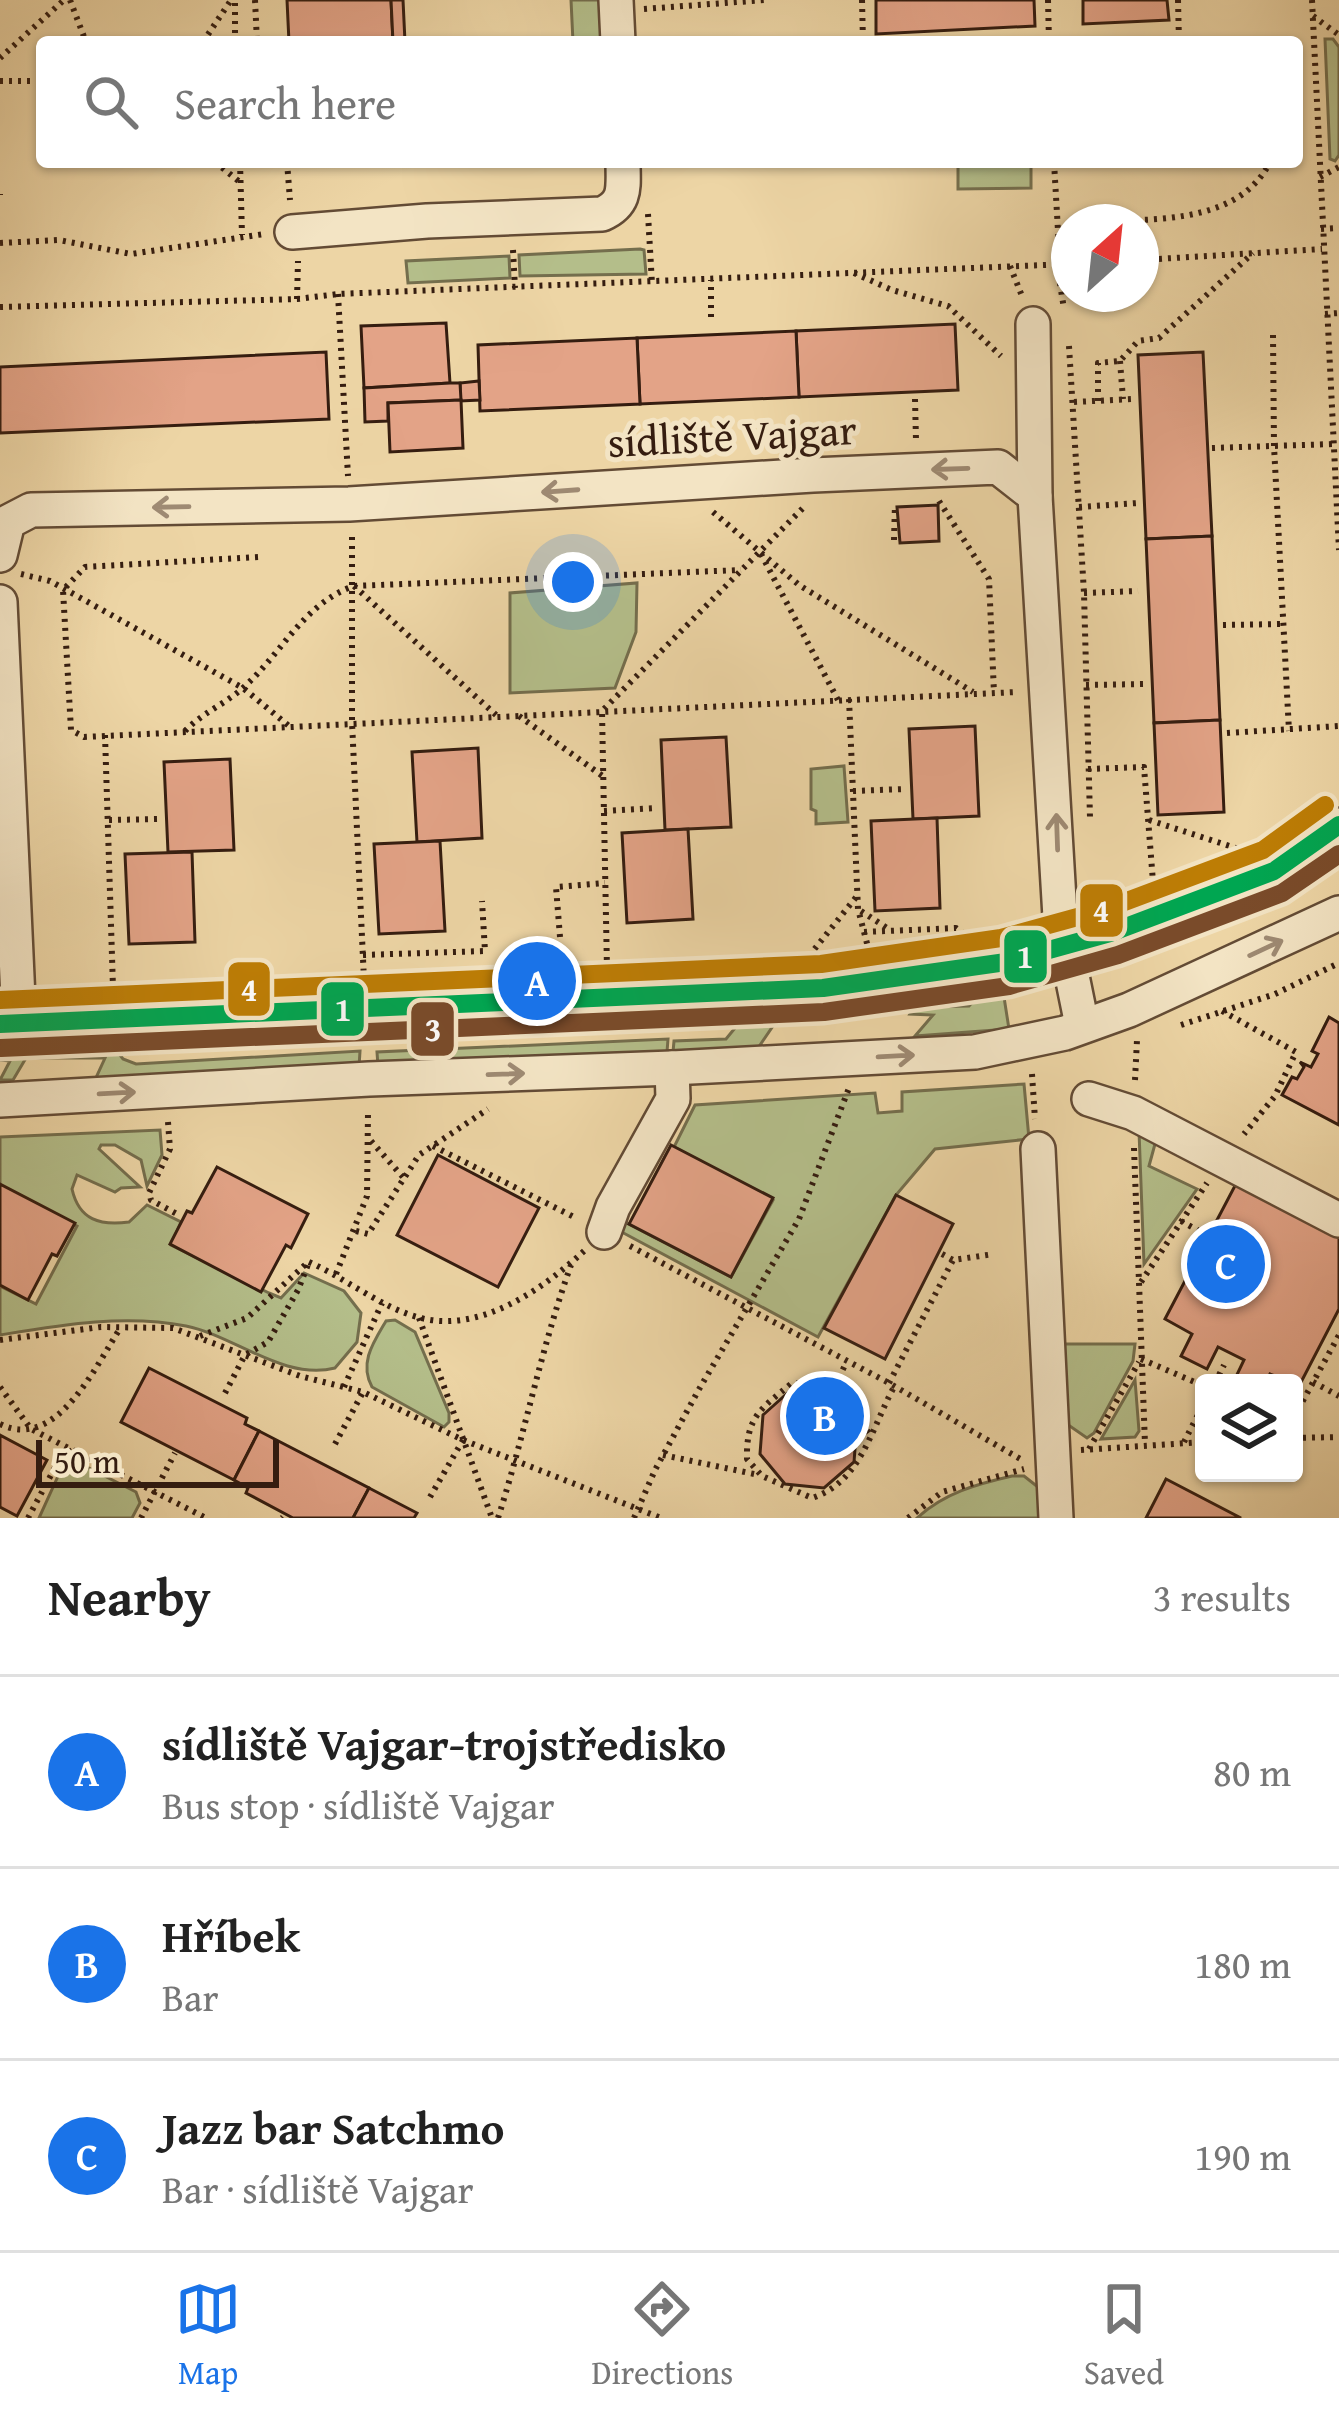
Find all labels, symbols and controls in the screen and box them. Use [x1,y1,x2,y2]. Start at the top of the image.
search box [36,36,1303,168]
icon: search [78,69,144,135]
text: Search here [174,70,396,135]
north arrow [1051,204,1159,312]
street label: sídliště Vajgar [606,398,858,472]
one-way arrow [931,458,970,481]
one-way arrow [541,479,580,502]
one-way arrow [152,496,191,519]
your location [543,552,603,612]
one-way arrow [1045,813,1068,852]
line badge: 4 [1078,882,1125,939]
text: 4 [1092,886,1110,934]
line badge: 1 [1002,928,1049,985]
text: 1 [1016,932,1034,980]
pin: A [498,936,576,1026]
one-way arrow [1247,936,1283,958]
line badge: 4 [226,960,272,1018]
text: 4 [240,965,258,1013]
line badge: 1 [319,980,366,1038]
text: 1 [334,985,352,1033]
line badge: 3 [409,1000,456,1058]
text: 3 [424,1005,442,1053]
one-way arrow [876,1044,915,1067]
one-way arrow [486,1062,525,1085]
one-way arrow [97,1082,136,1105]
pin: C [1187,1219,1265,1309]
pin: B [786,1371,864,1461]
map controls [1195,1374,1303,1482]
button: layers [1195,1374,1303,1482]
scale bar [36,1434,279,1487]
text: 50 m [54,1437,120,1485]
text: Nearby [48,1559,211,1634]
text: 3 results [1153,1568,1291,1625]
text: sídliště Vajgar-trojstředisko [162,1711,726,1776]
text: A [75,1743,99,1800]
text: 80 m [1213,1743,1291,1800]
text: Bus stop · sídliště Vajgar [162,1776,554,1833]
text: Hříbek [162,1903,300,1968]
text: B [75,1935,99,1992]
text: 180 m [1194,1935,1291,1992]
text: Bar [162,1968,219,2025]
text: Jazz bar Satchmo [162,2095,505,2160]
text: C [76,2127,98,2184]
text: 190 m [1194,2127,1291,2184]
text: Bar · sídliště Vajgar [162,2160,474,2217]
tab: Map [175,2276,241,2396]
tab: Directions [592,2276,733,2396]
tab: Saved [1084,2276,1164,2396]

